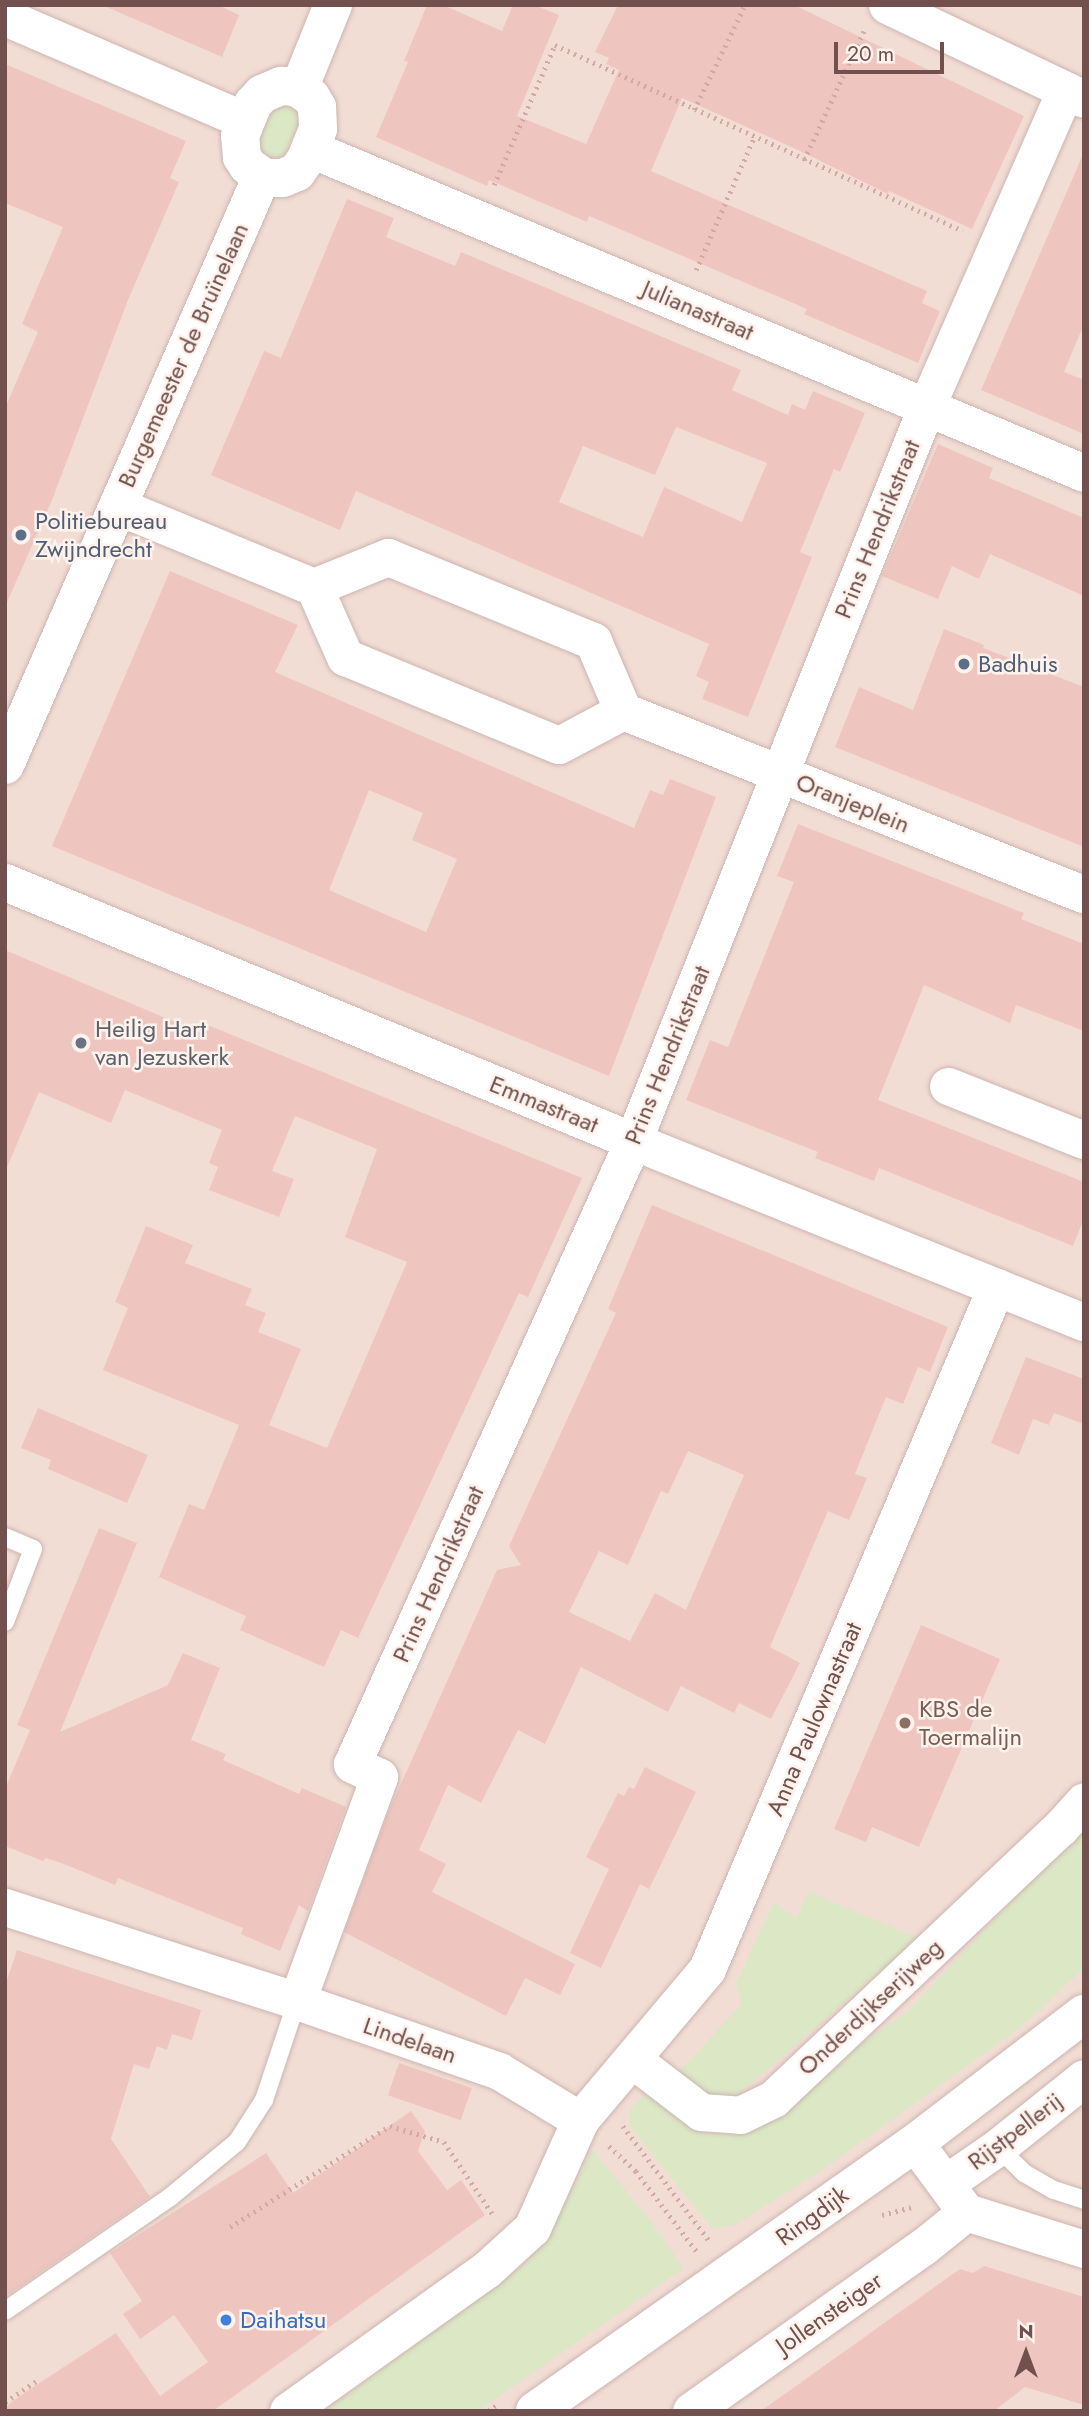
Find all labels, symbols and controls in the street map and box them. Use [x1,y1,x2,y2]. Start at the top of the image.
scale bar [837,28,947,72]
text: 20 m [847,39,894,69]
street label: Burgemeester de Bruïnelaan [112,218,254,492]
street label: Julianastraat [638,274,758,346]
street label: Prins Hendrikstraat [828,436,926,622]
place label: Politiebureau Zwijndrecht [35,507,167,563]
marker: Politiebureau Zwijndrecht [13,527,29,543]
place label: Badhuis [978,650,1058,678]
marker: Badhuis [956,656,972,672]
street label: Oranjeplein [792,767,914,839]
street label: Prins Hendrikstraat [618,962,716,1148]
place label: Heilig Hart van Jezuskerk [95,1015,229,1071]
marker: Heilig Hart van Jezuskerk [73,1035,89,1051]
street label: Emmastraat [485,1069,603,1139]
street label: Prins Hendrikstraat [386,1481,490,1667]
street label: Anna Paulownastraat [760,1618,868,1820]
place label: KBS de Toermalijn [919,1695,1022,1751]
marker: KBS de Toermalijn [897,1715,913,1731]
street label: Onderdijkserijweg [792,1933,948,2081]
street label: Lindelaan [360,2011,460,2069]
street label: Rijstpellerij [962,2086,1068,2176]
street label: Ringdijk [770,2180,854,2252]
street label: Jollensteiger [770,2266,888,2360]
place label: Daihatsu [240,2306,326,2334]
marker: Daihatsu [218,2312,234,2328]
north arrow [991,2318,1061,2388]
text: N [1018,2318,1034,2345]

